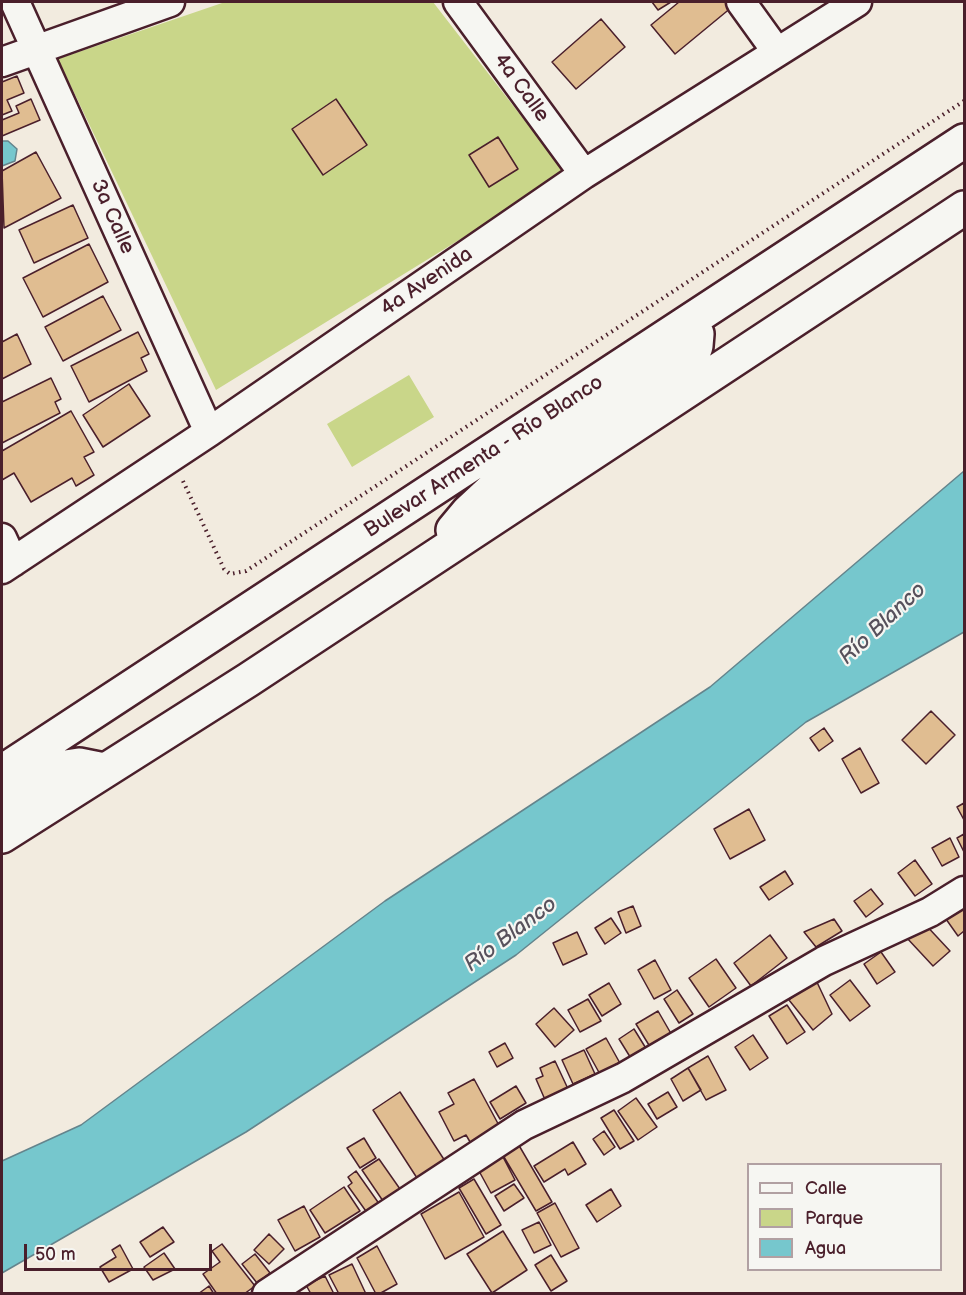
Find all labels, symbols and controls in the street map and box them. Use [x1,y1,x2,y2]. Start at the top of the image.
street label: 4a Calle [488,49,554,127]
street label: 3a Calle [84,176,140,258]
street label: 4a Avenida [376,242,478,322]
street label: Bulevar Armenta - Río Blanco [360,370,608,544]
water label: Río Blanco [834,577,932,671]
water label: Río Blanco [459,892,563,978]
legend [747,1163,942,1271]
text: Calle [805,1178,847,1199]
text: Parque [805,1208,863,1229]
scale bar [27,1232,214,1270]
text: Agua [805,1238,846,1259]
text: 50 m [35,1244,76,1265]

